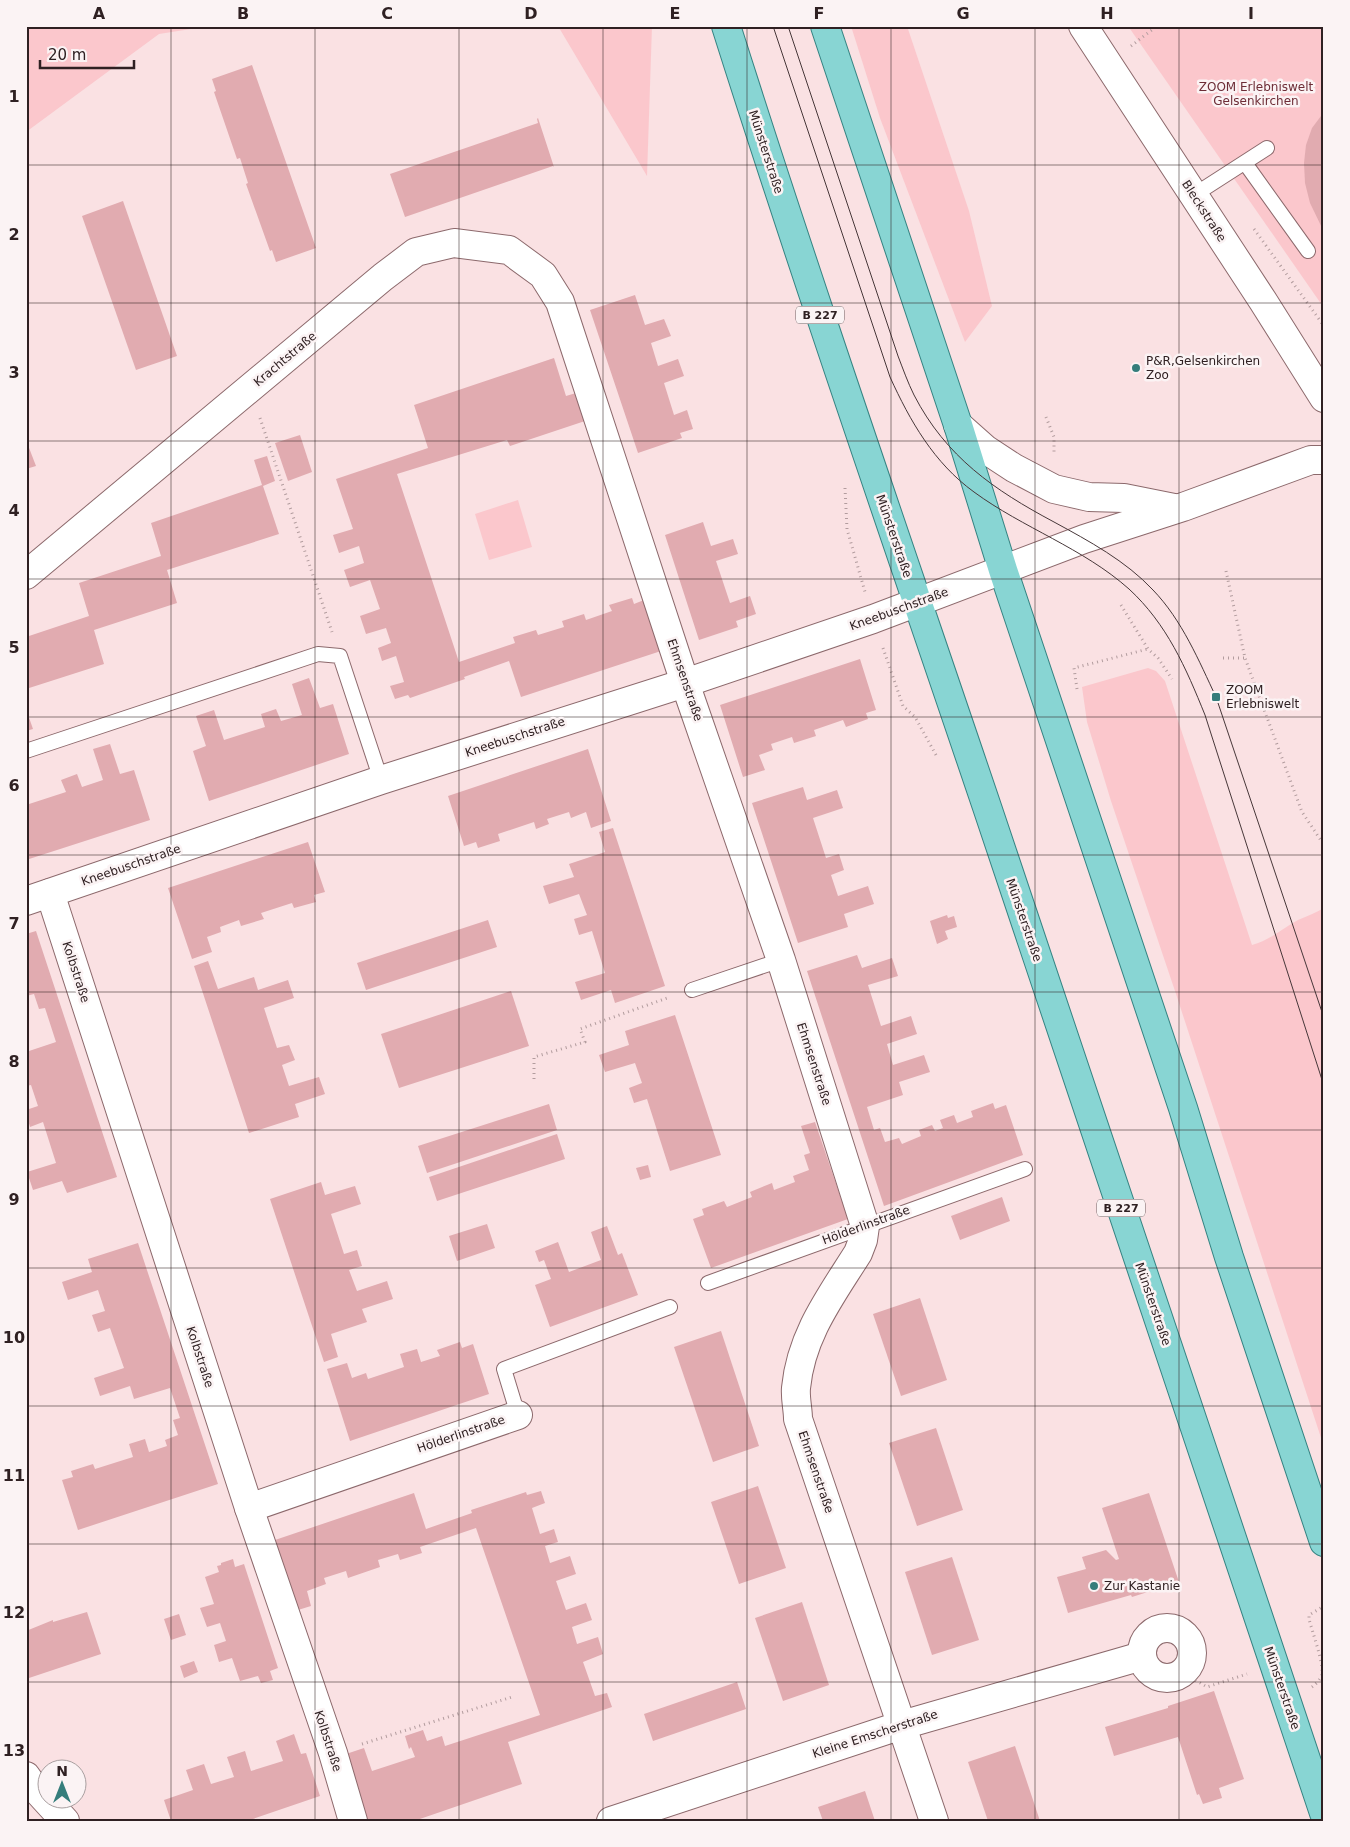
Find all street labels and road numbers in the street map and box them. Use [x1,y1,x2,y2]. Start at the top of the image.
street label: Münsterstraße [746,108,786,196]
street label: Bleckstraße [1179,178,1229,244]
road number: B 227 [796,306,844,324]
street label: Krachtstraße [251,329,319,389]
street label: Münsterstraße [873,493,915,579]
street label: Kneebuschstraße [848,585,950,633]
street label: Ehmsenstraße [664,637,706,723]
street label: Kneebuschstraße [463,714,567,760]
street label: Kneebuschstraße [80,841,182,889]
street label: Münsterstraße [1003,877,1045,963]
street label: Kolbstraße [59,940,93,1004]
street label: Ehmsenstraße [794,1021,834,1107]
road number: B 227 [1097,1200,1145,1216]
street label: Hölderlinstraße [820,1203,912,1247]
street label: Münsterstraße [1132,1261,1174,1347]
street label: Kolbstraße [183,1325,217,1389]
street label: Hölderlinstraße [415,1412,507,1456]
street label: Ehmsenstraße [795,1429,837,1515]
street label: Münsterstraße [1261,1645,1303,1731]
street label: Kleine Emscherstraße [811,1707,939,1761]
street label: Kolbstraße [311,1709,345,1773]

